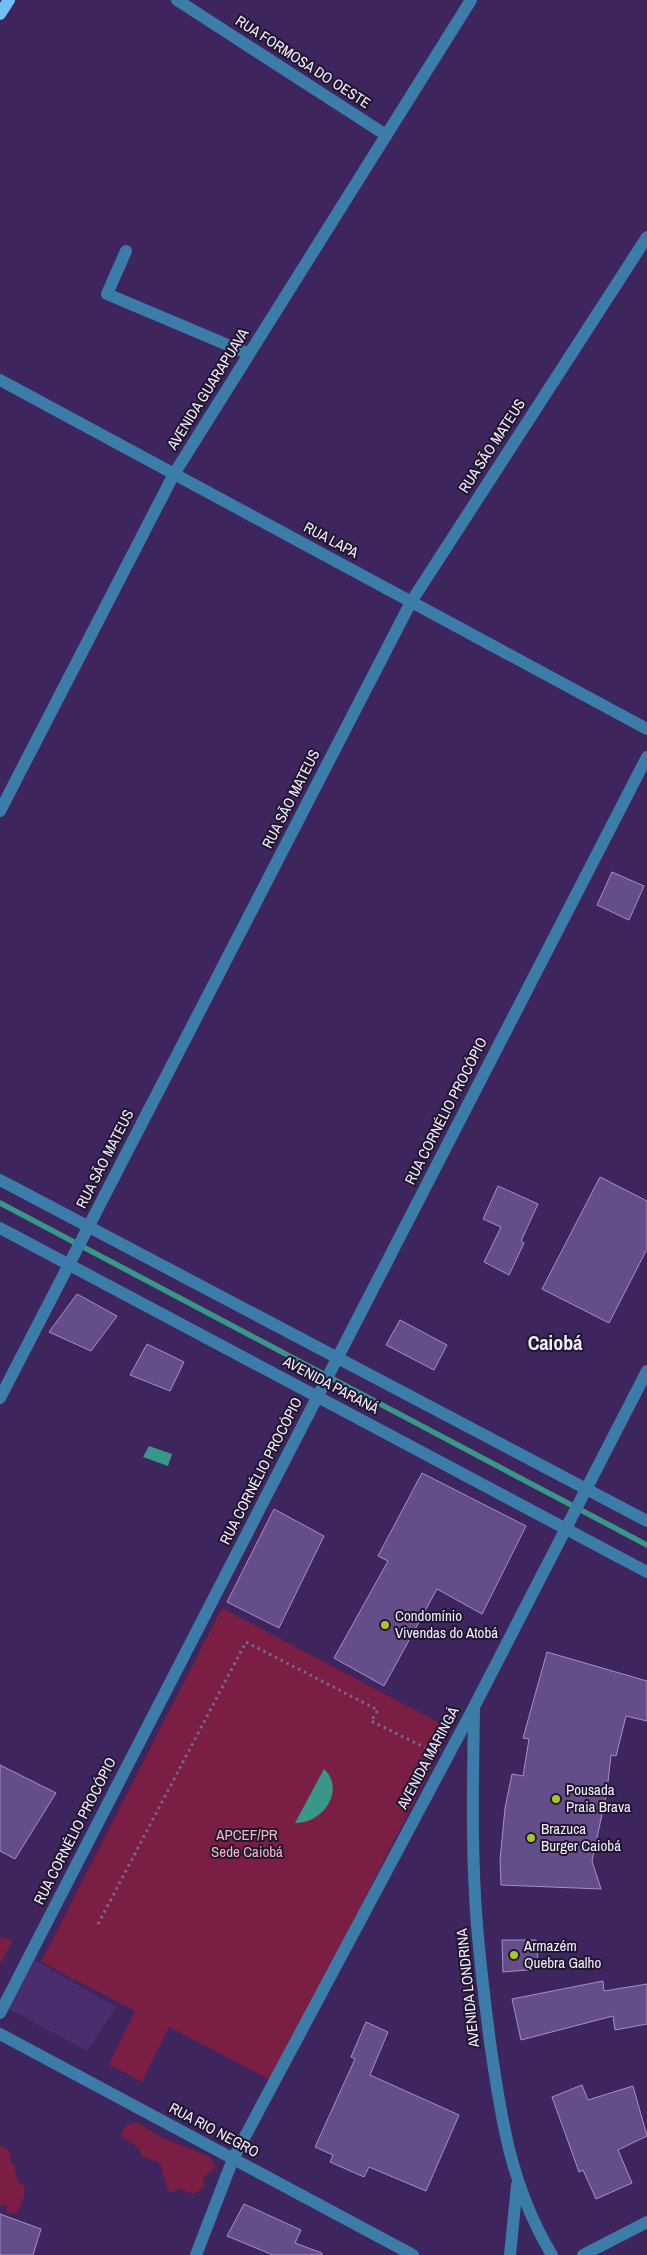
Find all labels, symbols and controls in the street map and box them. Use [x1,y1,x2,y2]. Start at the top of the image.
street label: RUA FORMOSA DO OESTE [232,10,375,113]
street label: AVENIDA GUARAPUAVA [161,323,254,454]
street label: RUA SÃO MATEUS [453,395,530,497]
street label: RUA LAPA [300,516,363,563]
street label: RUA SÃO MATEUS [257,746,325,852]
street label: RUA CORNÉLIO PROCÓPIO [399,1034,492,1188]
street label: RUA SÃO MATEUS [71,1106,139,1212]
district label: Caiobá [528,1329,582,1356]
street label: AVENIDA PARANÁ [279,1350,383,1419]
street label: RUA CORNÉLIO PROCÓPIO [214,1394,307,1548]
place label: Condomínio Vivendas do Atobá [395,1605,498,1643]
marker: Condomínio Vivendas do Atobá [379,1619,391,1631]
street label: AVENIDA MARINGÁ [391,1702,464,1814]
street label: RUA CORNÉLIO PROCÓPIO [28,1754,121,1908]
place label: Pousada Praia Brava [566,1779,631,1817]
marker: Pousada Praia Brava [550,1793,562,1805]
place label: Brazuca Burger Caiobá [541,1818,621,1856]
park label: APCEF/PR Sede Caiobá [211,1824,283,1862]
marker: Brazuca Burger Caiobá [525,1832,537,1844]
street label: AVENIDA LONDRINA [451,1927,484,2050]
place label: Armazém Quebra Galho [523,1935,601,1973]
marker: Armazém Quebra Galho [508,1949,520,1961]
street label: RUA RIO NEGRO [166,2097,263,2162]

